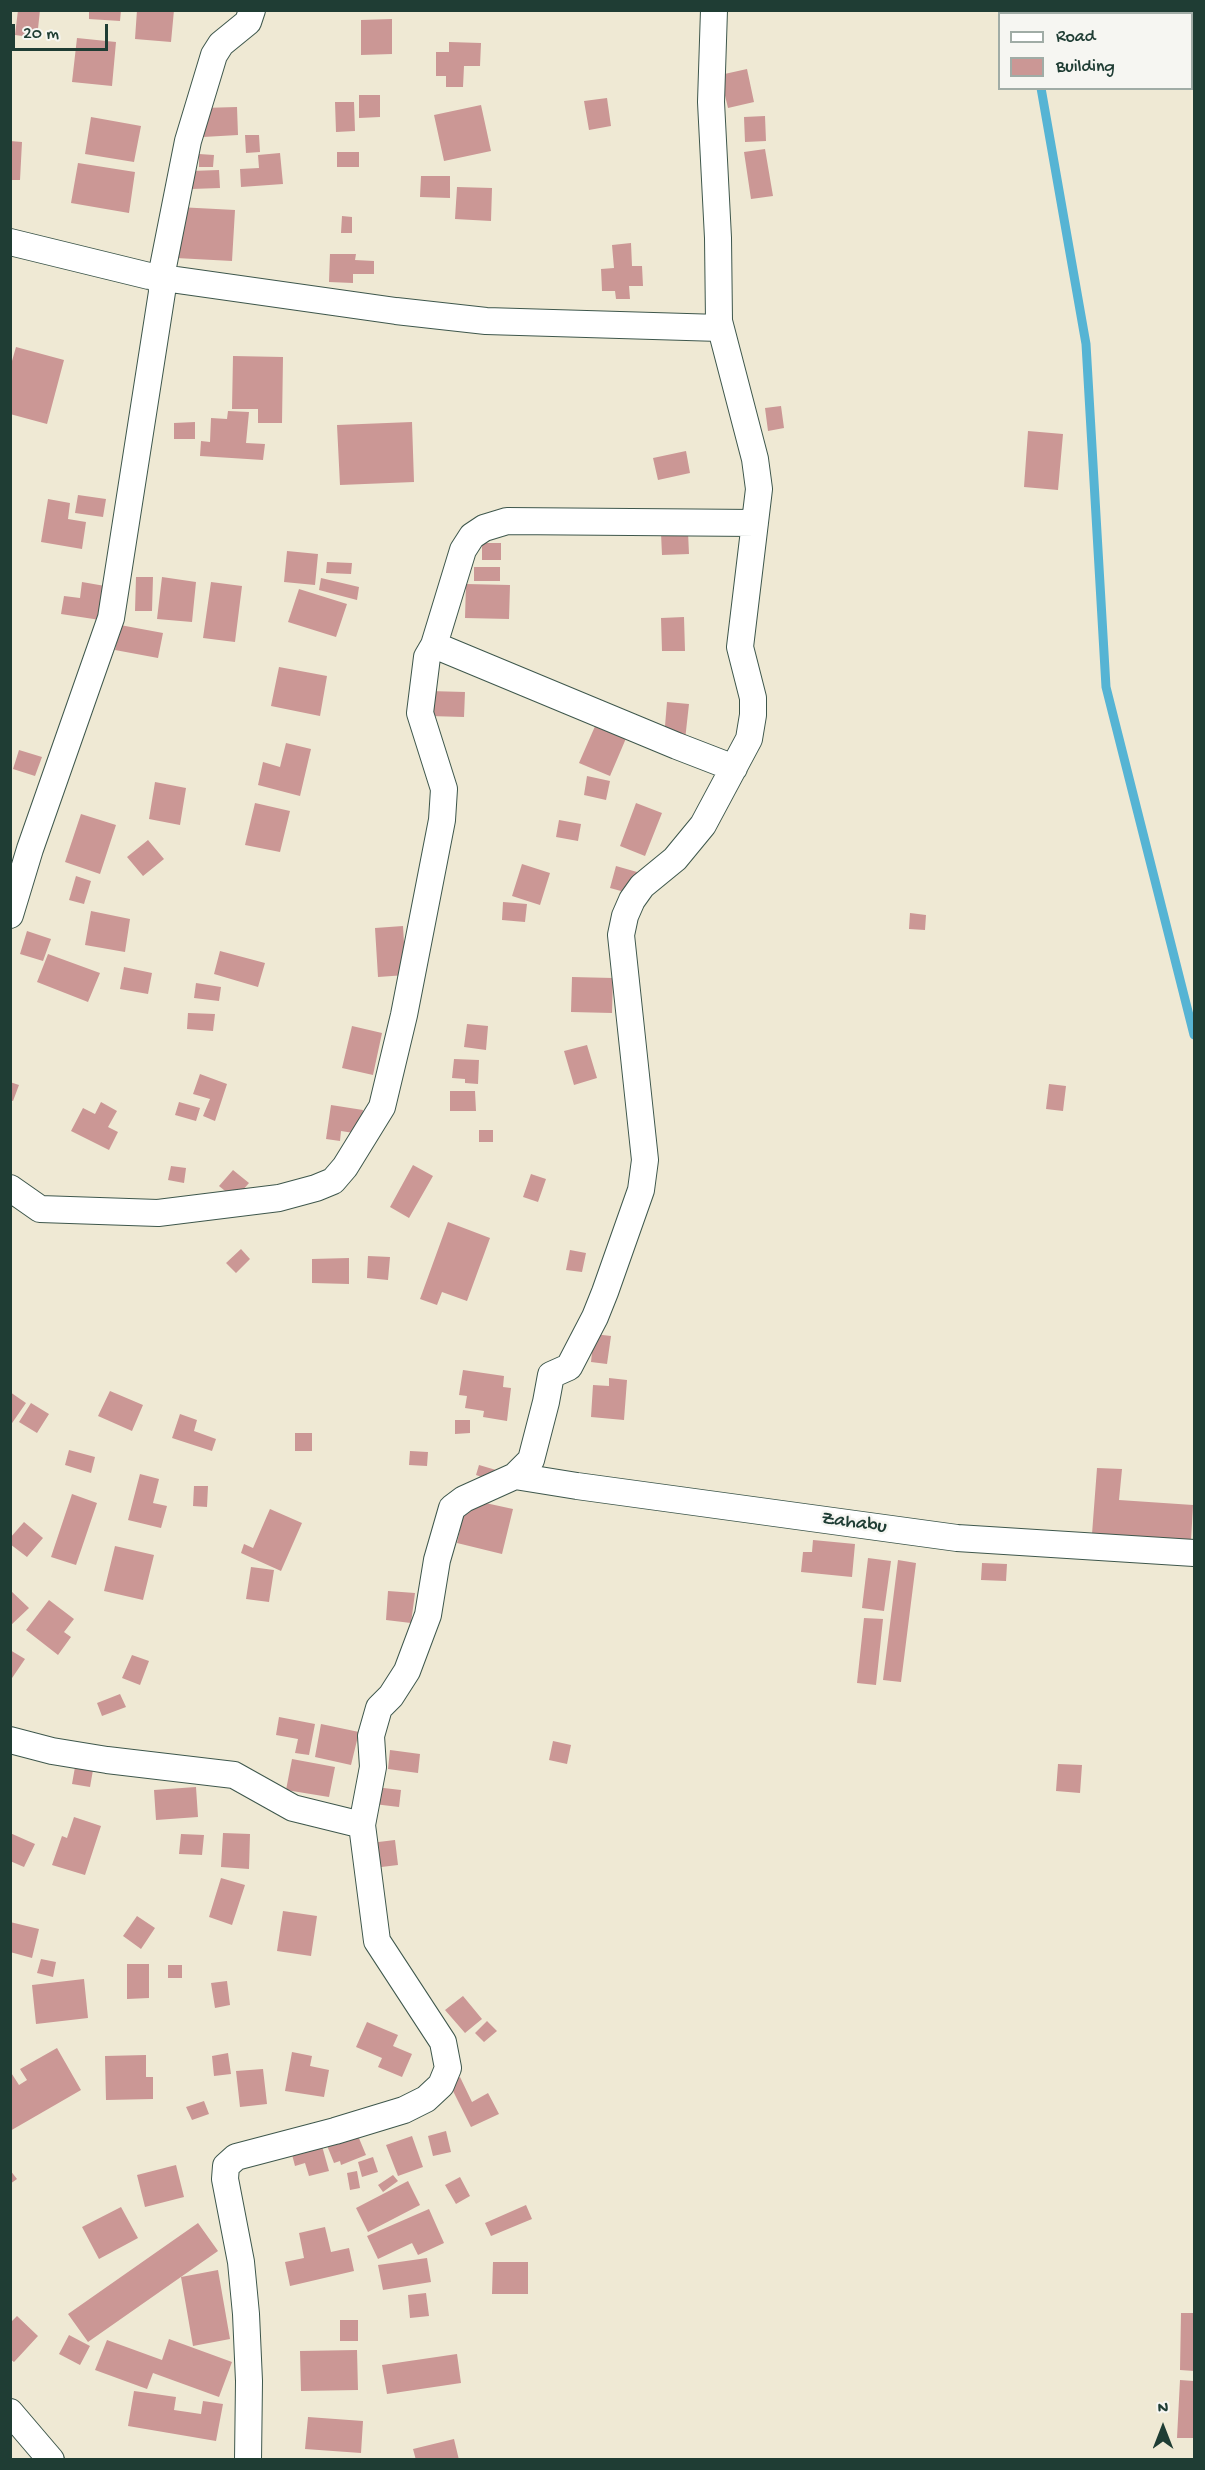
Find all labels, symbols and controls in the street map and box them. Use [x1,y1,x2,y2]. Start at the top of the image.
scale bar [15,12,111,50]
legend [998,12,1193,90]
text: 20 m [23,24,59,45]
text: Road [1056,27,1095,48]
text: Building [1056,57,1115,78]
street label: Zahabu [820,1508,888,1540]
north arrow [1133,2398,1193,2458]
text: N [1158,2400,1168,2419]

